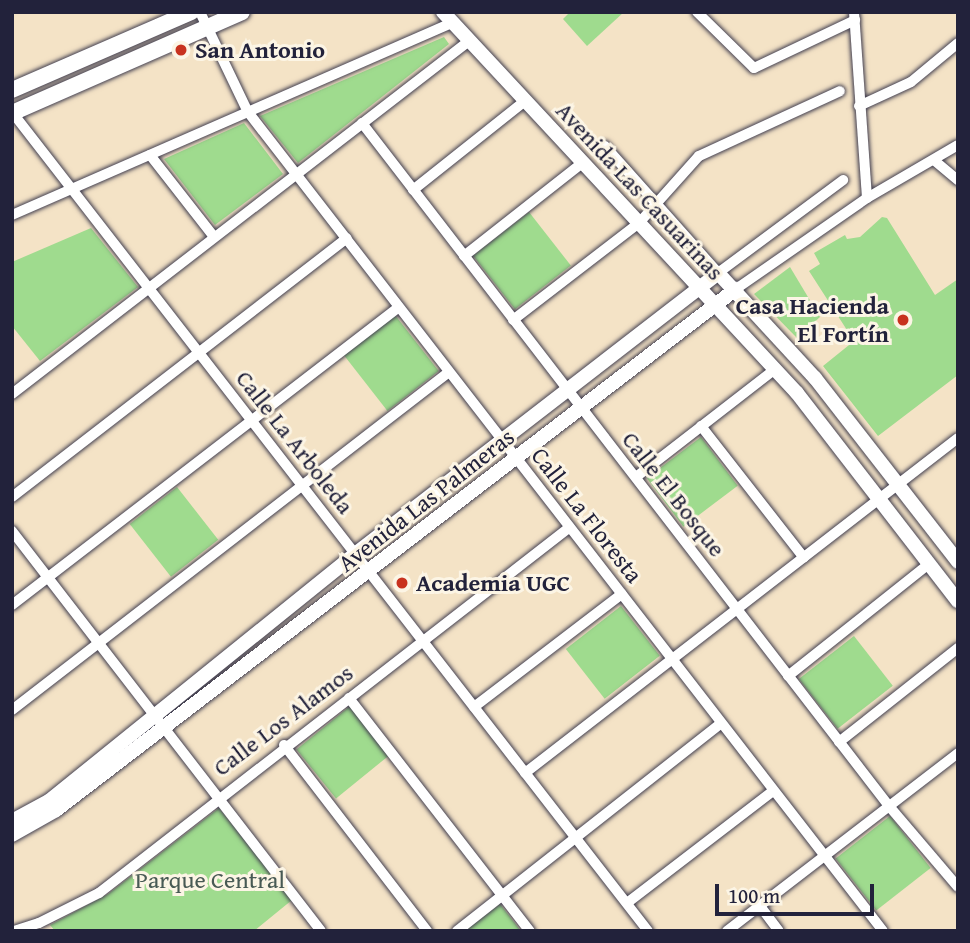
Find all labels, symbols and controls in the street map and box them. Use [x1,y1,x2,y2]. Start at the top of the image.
place label: San Antonio [195,36,325,64]
marker: San Antonio [173,42,189,58]
street label: Avenida Las Casuarinas [550,96,730,286]
place label: Casa Hacienda El Fortín [736,292,889,348]
marker: Casa Hacienda El Fortín [895,312,911,328]
street label: Calle La Arboleda [230,365,360,519]
street label: Avenida Las Palmeras [332,422,520,578]
street label: Calle El Bosque [616,426,732,562]
street label: Calle La Floresta [525,442,649,588]
place label: Academia UGC [416,569,570,597]
marker: Academia UGC [394,575,410,591]
street label: Calle Los Alamos [208,658,358,782]
park label: Parque Central [135,866,285,894]
scale bar [718,870,877,914]
text: 100 m [728,880,780,911]

